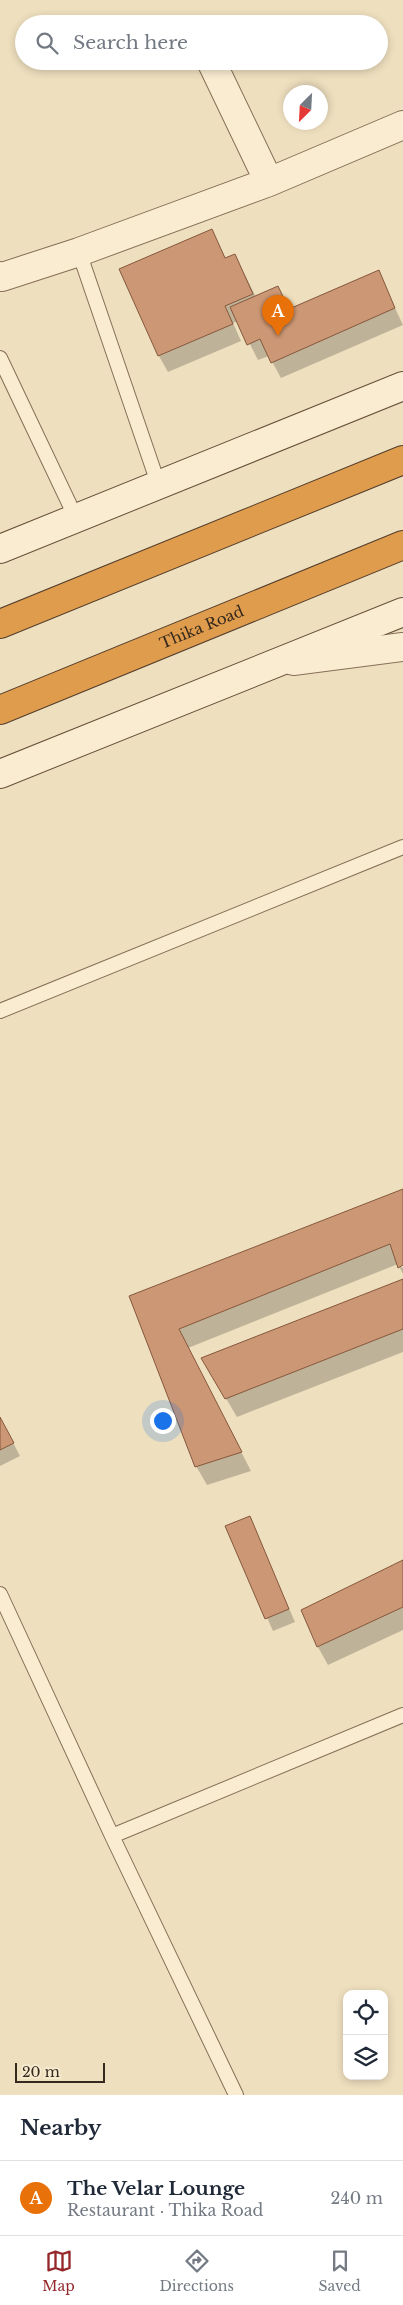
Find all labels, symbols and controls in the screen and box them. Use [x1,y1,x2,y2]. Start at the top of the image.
search box [15,15,388,70]
icon: search [33,29,61,57]
text: Search here [73,31,188,54]
north arrow [283,85,328,130]
pin: A [262,295,294,336]
street label: Thika Road [157,601,246,653]
your location [150,1408,176,1434]
map controls [343,1990,388,2080]
button: locate [343,1990,388,2035]
button: layers [343,2035,388,2080]
scale bar [15,2060,105,2083]
text: 20 m [22,2063,60,2081]
text: Nearby [20,2115,101,2141]
text: The Velar Lounge [67,2177,245,2200]
text: A [30,2188,42,2208]
text: 240 m [331,2188,383,2208]
text: Restaurant · Thika Road [67,2200,263,2220]
tab: Map [42,2247,75,2295]
tab: Directions [159,2247,234,2295]
tab: Saved [318,2247,361,2295]

